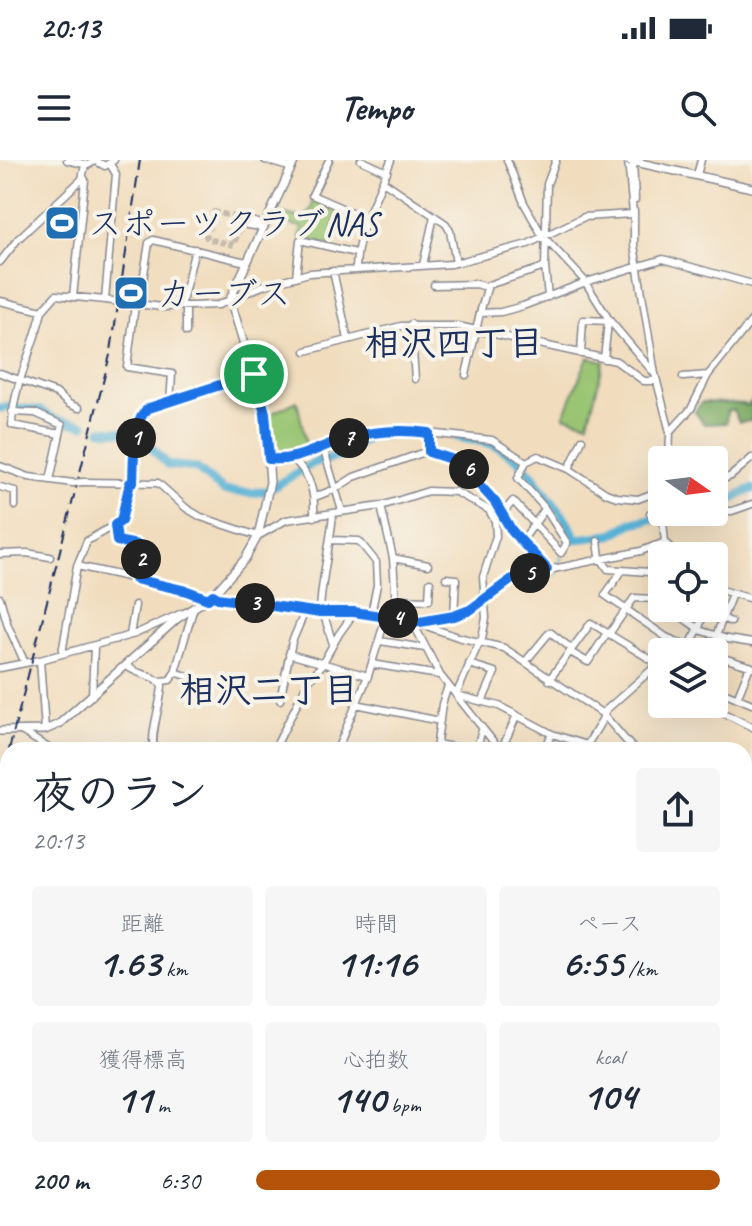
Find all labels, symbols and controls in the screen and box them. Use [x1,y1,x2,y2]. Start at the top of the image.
text: 20:13 [40,9,100,47]
text: Tempo [340,85,412,131]
icon: menu [32,86,76,130]
icon: search [676,86,720,130]
place label: スポーツクラブNAS [88,202,383,245]
sports icon: スポーツクラブNAS [43,204,81,242]
place label: カーブス [157,272,291,315]
sports icon: カーブス [112,274,150,312]
district label: 相沢四丁目 [364,320,544,366]
pin [220,340,288,408]
icon: arrive [232,352,276,396]
pin: 1 [116,418,156,458]
pin: 7 [329,418,369,458]
text: 1 [131,424,141,452]
text: 7 [344,424,354,452]
north arrow [648,446,728,526]
map controls [648,446,728,718]
pin: 6 [449,449,489,489]
text: 6 [464,455,474,483]
pin: 2 [121,539,161,579]
button: locate [648,542,728,622]
text: 2 [136,545,146,573]
pin: 5 [510,553,550,593]
text: 5 [525,559,535,587]
pin: 3 [235,583,275,623]
text: 3 [250,589,260,617]
pin: 4 [378,598,418,638]
text: 4 [393,604,403,632]
button: layers [648,638,728,718]
district label: 相沢二丁目 [179,667,359,713]
text: 夜のラン [32,766,208,821]
button: share [636,768,720,852]
text: 20:13 [32,824,84,857]
text: 距離 [121,910,165,938]
text: 時間 [354,910,398,938]
text: ペース [577,910,642,938]
text: 1.63 [98,938,161,988]
text: 11:16 [336,938,416,988]
text: 6:55 [562,938,623,988]
text: km [161,955,187,983]
text: /km [623,955,657,983]
text: kcal [595,1043,624,1071]
text: 獲得標高 [99,1046,187,1074]
text: 心拍数 [343,1046,409,1074]
text: 104 [582,1071,636,1121]
text: 11 [116,1074,152,1124]
text: 140 [331,1074,385,1124]
text: m [152,1091,169,1119]
text: bpm [385,1091,421,1119]
text: 200 m [32,1164,88,1197]
text: 6:30 [160,1164,200,1197]

